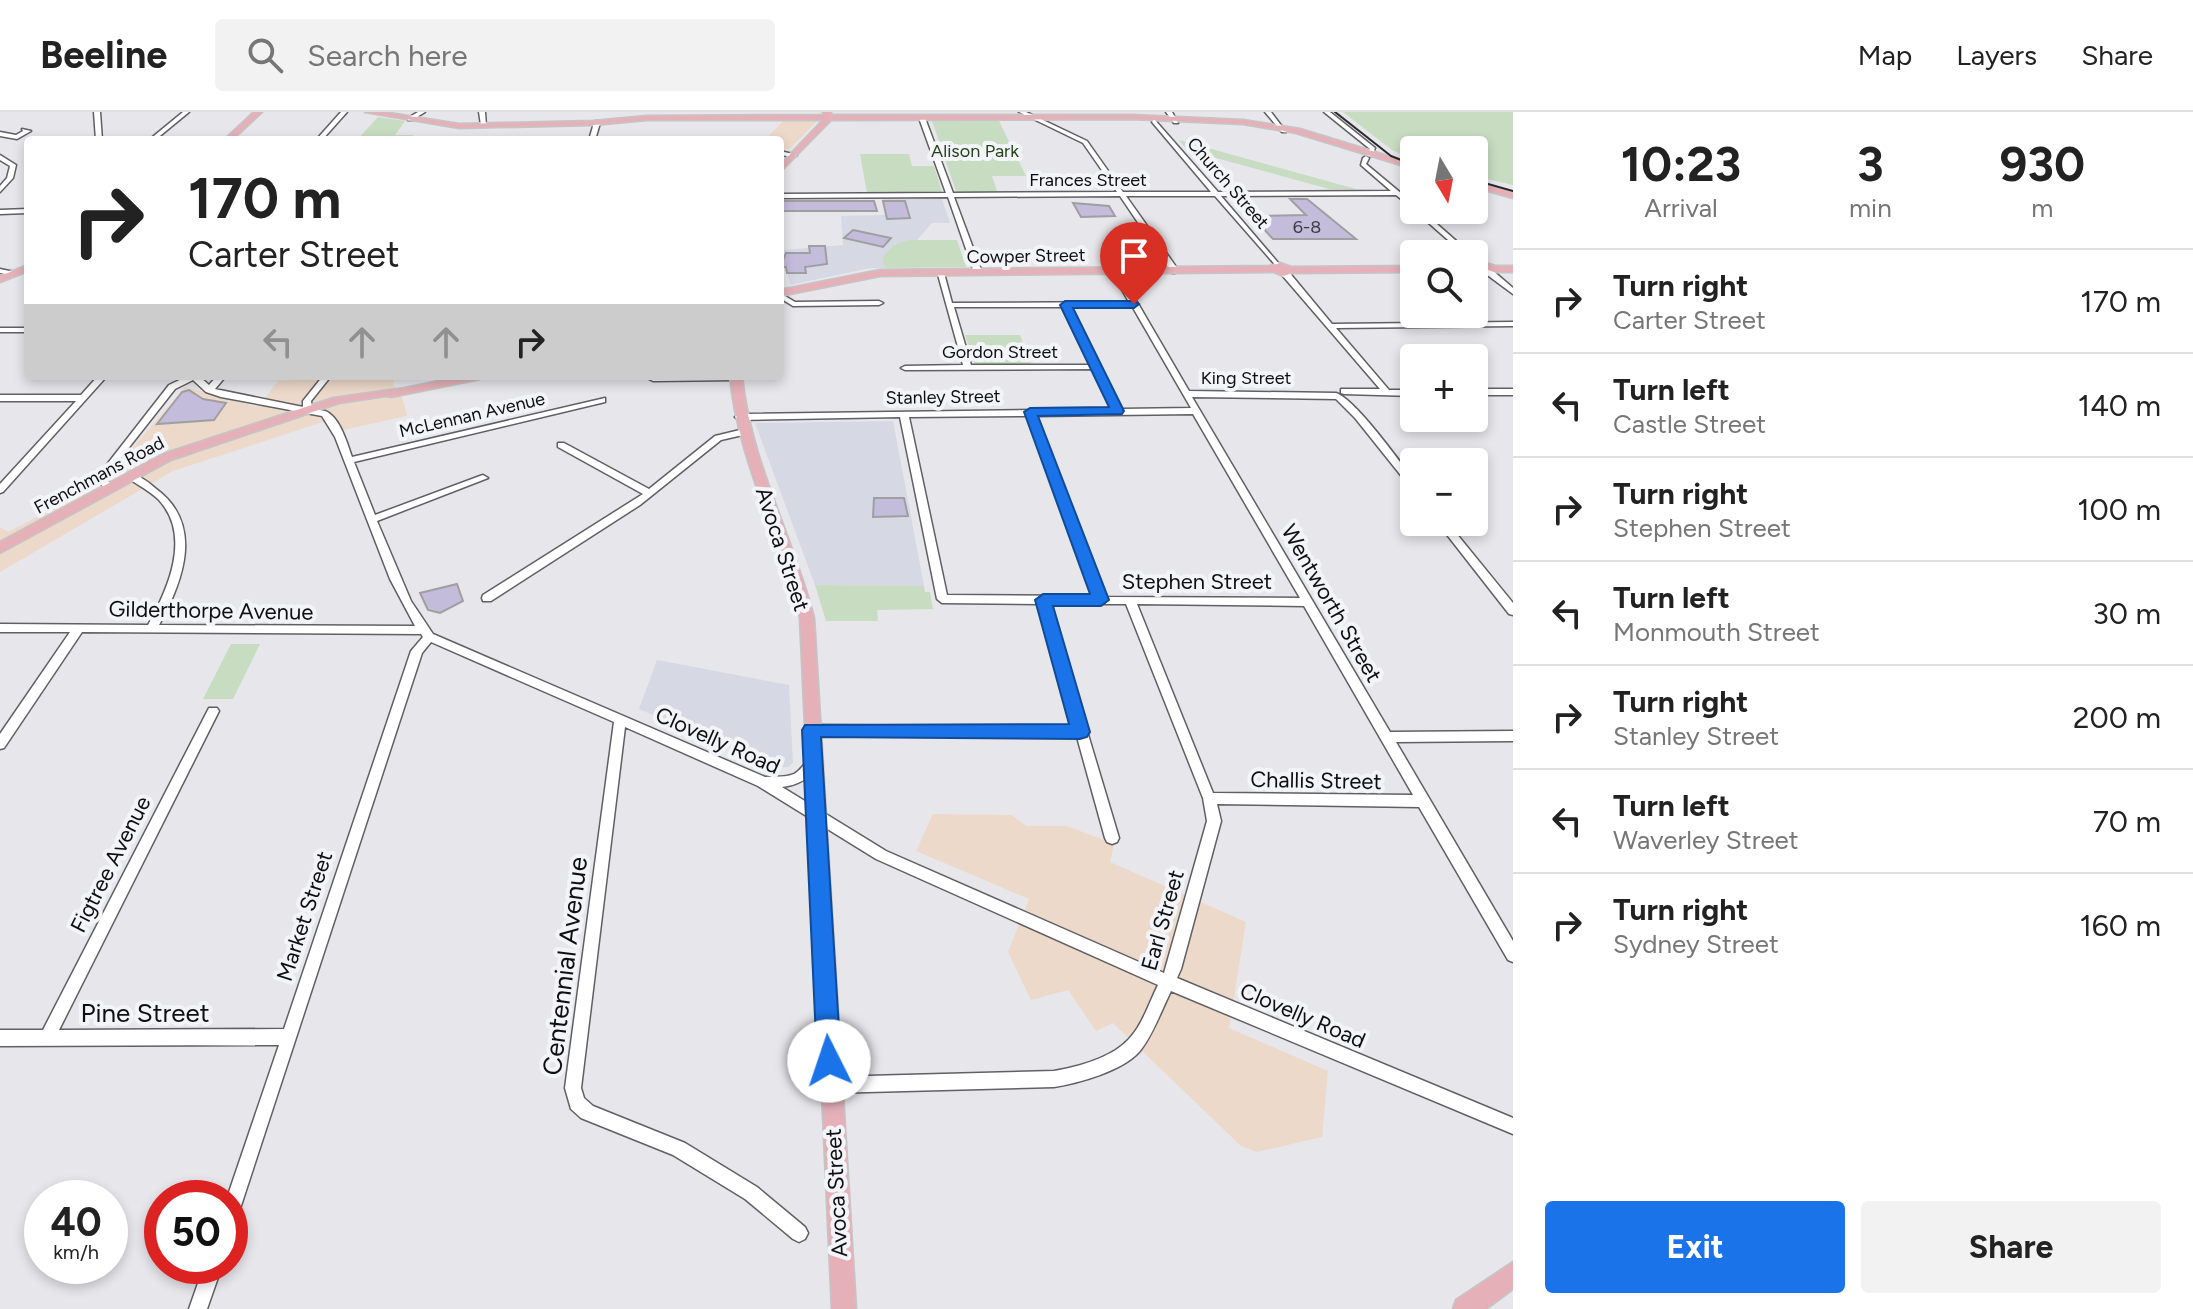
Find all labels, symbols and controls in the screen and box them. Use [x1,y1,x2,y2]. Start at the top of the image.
search box [215,19,775,91]
text: Beeline [40,32,167,78]
icon: search [243,33,287,77]
text: Search here [307,37,468,74]
text: Map [1858,38,1912,72]
text: Layers [1956,38,2037,72]
text: Share [2081,38,2153,72]
street label: Church Street [1182,133,1274,233]
text: 10:23 [1621,135,1741,193]
text: 3 [1857,135,1884,193]
text: 930 [2000,135,2085,193]
north arrow [1400,136,1488,224]
map controls [1400,136,1488,536]
park label: Alison Park [931,140,1019,162]
text: 170 m [188,165,341,232]
icon: right [56,168,160,272]
street label: Frances Street [1029,169,1147,191]
text: Arrival [1644,192,1718,224]
text: min [1849,192,1892,224]
text: m [2031,192,2053,224]
house number: 6-8 [1293,216,1321,238]
pin [1100,222,1168,304]
text: Carter Street [188,233,400,276]
icon: arrive [1112,234,1156,278]
button: search [1400,240,1488,328]
street label: Cowper Street [966,244,1086,268]
text: Turn right [1613,267,1748,304]
icon: right [1545,279,1589,323]
text: 170 m [2080,283,2161,320]
text: Carter Street [1613,304,1766,336]
icon: left [256,320,300,364]
icon: ahead [340,320,384,364]
icon: ahead [424,320,468,364]
icon: right [508,320,552,364]
street label: Gordon Street [942,341,1058,363]
button: + [1400,344,1488,432]
street label: King Street [1201,367,1291,389]
text: Turn left [1613,371,1730,408]
icon: left [1545,383,1589,427]
street label: Stanley Street [885,385,1001,409]
text: 140 m [2078,387,2161,424]
street label: McLennan Avenue [397,388,547,442]
text: Castle Street [1613,408,1766,440]
street label: Frenchmans Road [30,431,168,519]
button: − [1400,448,1488,536]
text: Turn right [1613,475,1748,512]
street label: Avoca Street [750,484,815,615]
icon: right [1545,487,1589,531]
text: 100 m [2077,491,2161,528]
text: Stephen Street [1613,512,1791,544]
street label: Wentworth Street [1275,520,1388,687]
street label: Stephen Street [1122,568,1272,595]
text: Turn left [1613,579,1730,616]
icon: left [1545,591,1589,635]
street label: Gilderthorpe Avenue [108,595,314,626]
text: 30 m [2093,595,2161,632]
text: Monmouth Street [1613,616,1820,648]
text: Turn right [1613,683,1748,720]
icon: right [1545,695,1589,739]
text: 200 m [2073,699,2161,736]
street label: Clovelly Road [651,701,784,780]
text: Stanley Street [1613,720,1779,752]
street label: Challis Street [1250,766,1382,795]
text: Turn left [1613,787,1730,824]
street label: Figtree Avenue [64,791,156,937]
icon: left [1545,799,1589,843]
text: 70 m [2093,803,2161,840]
text: Waverley Street [1613,824,1799,856]
street label: Market Street [271,848,338,985]
street label: Centennial Avenue [536,855,594,1077]
street label: Earl Street [1135,867,1190,974]
text: Turn right [1613,891,1748,928]
icon: right [1545,903,1589,947]
text: 160 m [2079,907,2161,944]
text: Sydney Street [1613,928,1779,960]
street label: Clovelly Road [1236,977,1370,1054]
street label: Pine Street [80,997,210,1029]
position arrow [787,1019,871,1103]
street label: Avoca Street [820,1128,853,1258]
speed limit sign: 50 [144,1180,248,1284]
text: 40 [50,1198,102,1246]
button: Exit [1545,1201,1845,1293]
button: Share [1861,1201,2161,1293]
text: km/h [53,1240,99,1264]

